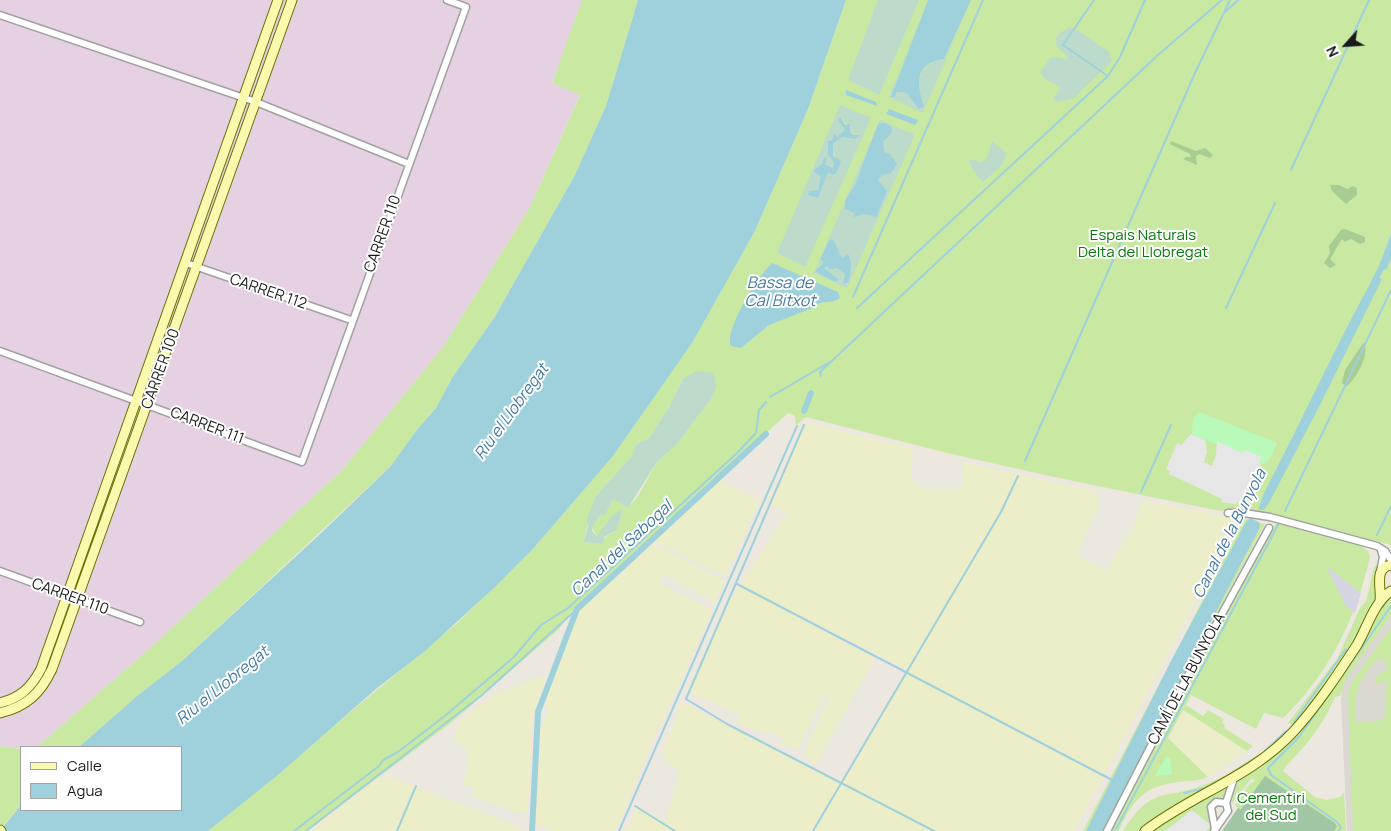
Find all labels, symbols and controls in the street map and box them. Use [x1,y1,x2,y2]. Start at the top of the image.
north arrow [1321,20,1371,70]
text: N [1321,43,1343,60]
street label: CARRER 110 [361,193,405,275]
park label: Espais Naturals Delta del Llobregat [1078,227,1208,262]
street label: CARRER 112 [227,270,309,314]
water label: Bassa de Cal Bitxot [744,274,816,312]
street label: CARRER 100 [138,326,184,412]
water label: Riu el Llobregat [471,360,553,464]
street label: CARRER 111 [168,404,246,448]
water label: Canal de la Bunyola [1189,466,1271,602]
water label: Canal del Sabogal [567,497,677,601]
street label: CARRER 110 [29,575,111,619]
street label: CAMÍ DE LA BUNYOLA [1145,610,1229,748]
water label: Riu el Llobregat [173,643,273,729]
legend [20,746,182,811]
text: Calle [67,755,102,776]
text: Agua [67,780,103,801]
park label: Cementiri del Sud [1237,790,1305,825]

